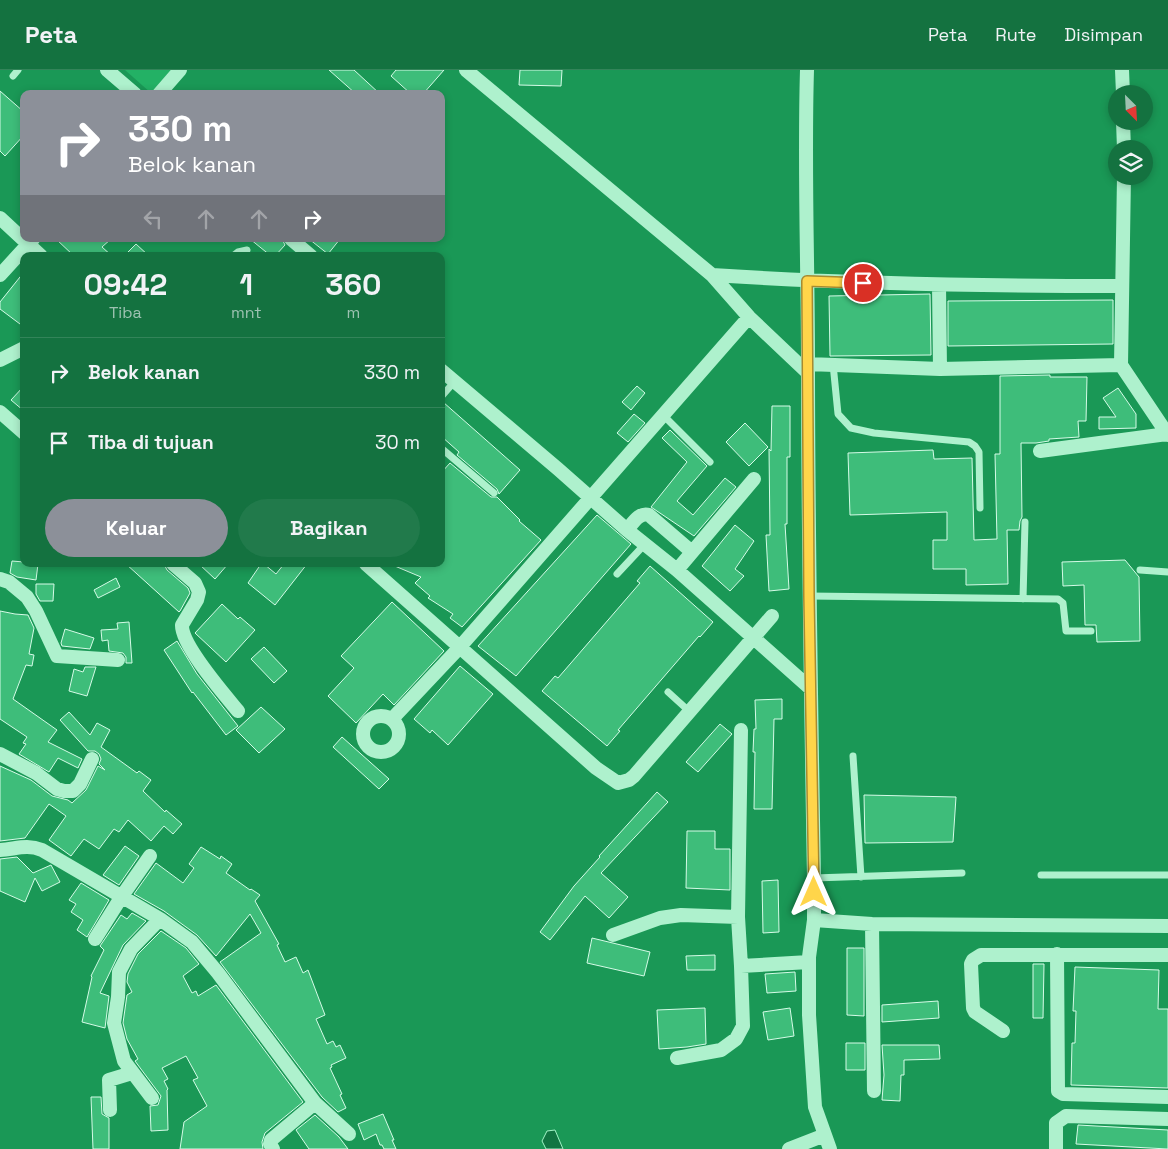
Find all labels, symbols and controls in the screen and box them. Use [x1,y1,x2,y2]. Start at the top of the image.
text: Peta [25,19,78,50]
text: Peta [928,23,967,46]
text: Rute [995,23,1036,46]
text: Disimpan [1064,23,1143,46]
north arrow [1108,85,1152,130]
map controls [1108,85,1153,185]
text: 330 m [128,107,232,151]
icon: right [45,110,110,175]
button: layers [1108,140,1153,185]
text: Belok kanan [128,150,256,178]
icon: left [139,205,167,233]
icon: ahead [192,205,220,233]
icon: ahead [245,205,273,233]
icon: right [298,205,326,233]
pin [842,262,884,304]
text: 09:42 [84,265,167,304]
text: 1 [240,265,253,304]
text: 360 [325,265,381,304]
icon: arrive [849,269,877,297]
text: Tiba [109,302,142,323]
text: mnt [231,302,262,323]
text: m [346,302,360,323]
icon: right [45,359,73,387]
text: Belok kanan [88,360,200,385]
text: 330 m [364,360,420,385]
icon: arrive [45,429,73,457]
text: Tiba di tujuan [88,430,214,455]
text: 30 m [375,430,420,455]
button: Keluar [45,499,228,557]
button: Bagikan [238,499,420,557]
position arrow [787,865,839,917]

